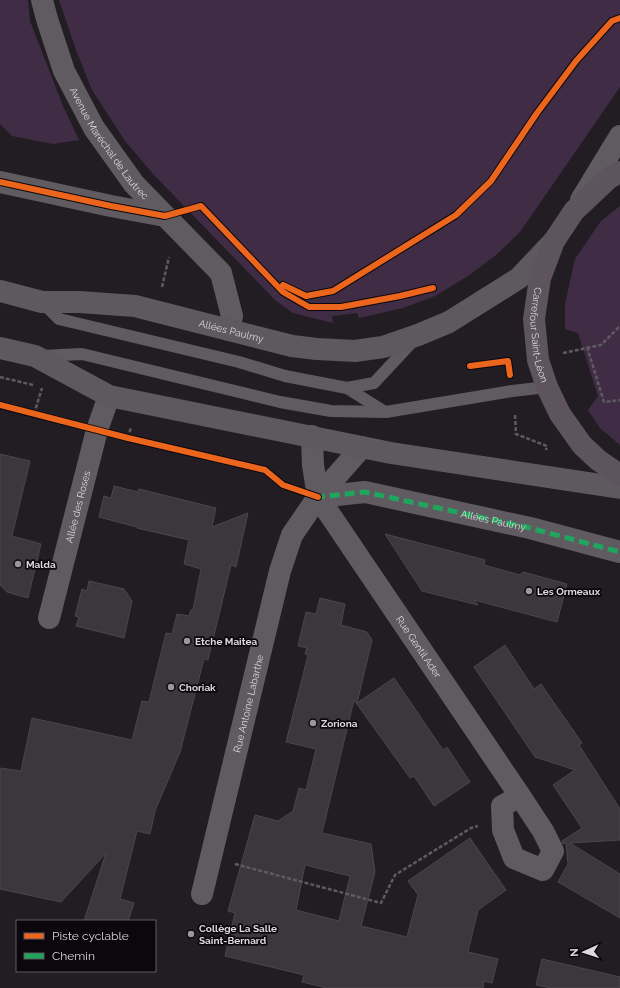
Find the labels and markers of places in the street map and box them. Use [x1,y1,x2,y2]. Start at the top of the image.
marker: Malda [13,559,23,569]
place label: Malda [26,559,56,570]
marker: Les Ormeaux [524,586,534,596]
place label: Les Ormeaux [537,586,601,597]
marker: Etche Maitea [182,636,192,646]
place label: Etche Maitea [195,636,257,647]
marker: Choriak [166,682,176,692]
place label: Choriak [179,682,216,693]
marker: Zoriona [308,718,318,728]
place label: Zoriona [321,718,358,729]
place label: Collège La Salle Saint-Bernard [199,923,277,946]
marker: Collège La Salle Saint-Bernard [186,929,196,939]

